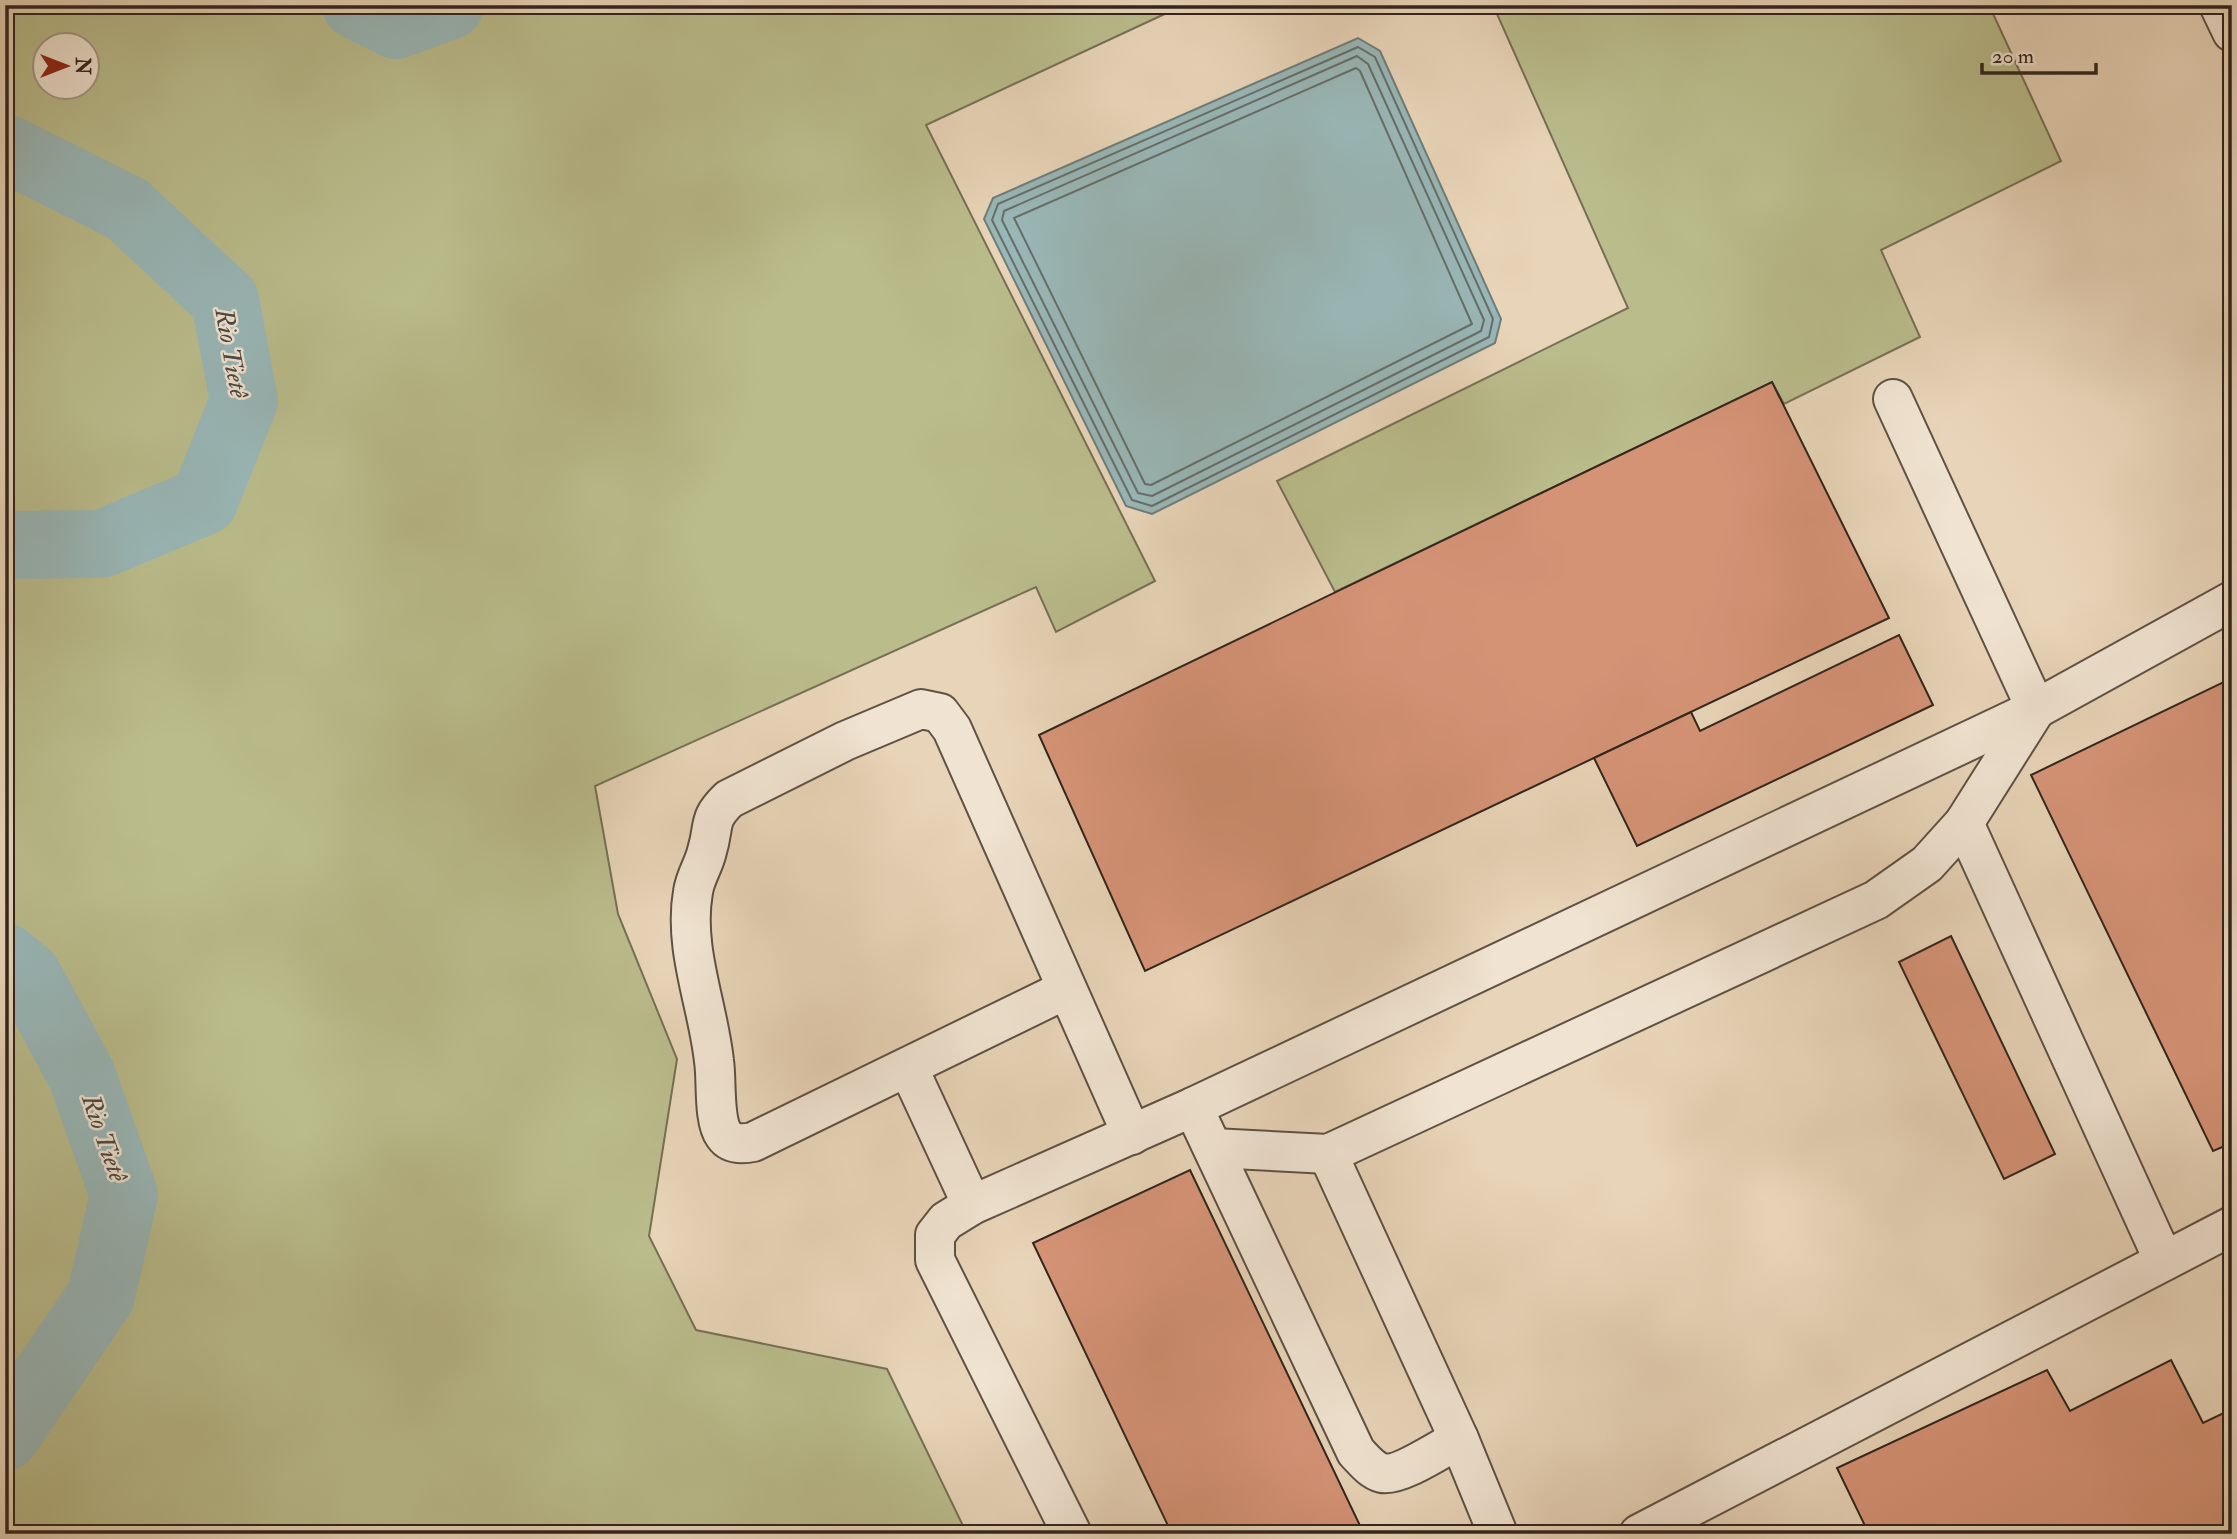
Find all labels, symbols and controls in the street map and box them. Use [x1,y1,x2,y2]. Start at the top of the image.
north arrow [32,32,102,102]
scale bar [1982,32,2095,76]
text: 20 m [1992,43,2034,70]
text: N [70,56,94,75]
water label: Rio Tietê [207,305,255,402]
water label: Rio Tietê [74,1089,134,1187]

